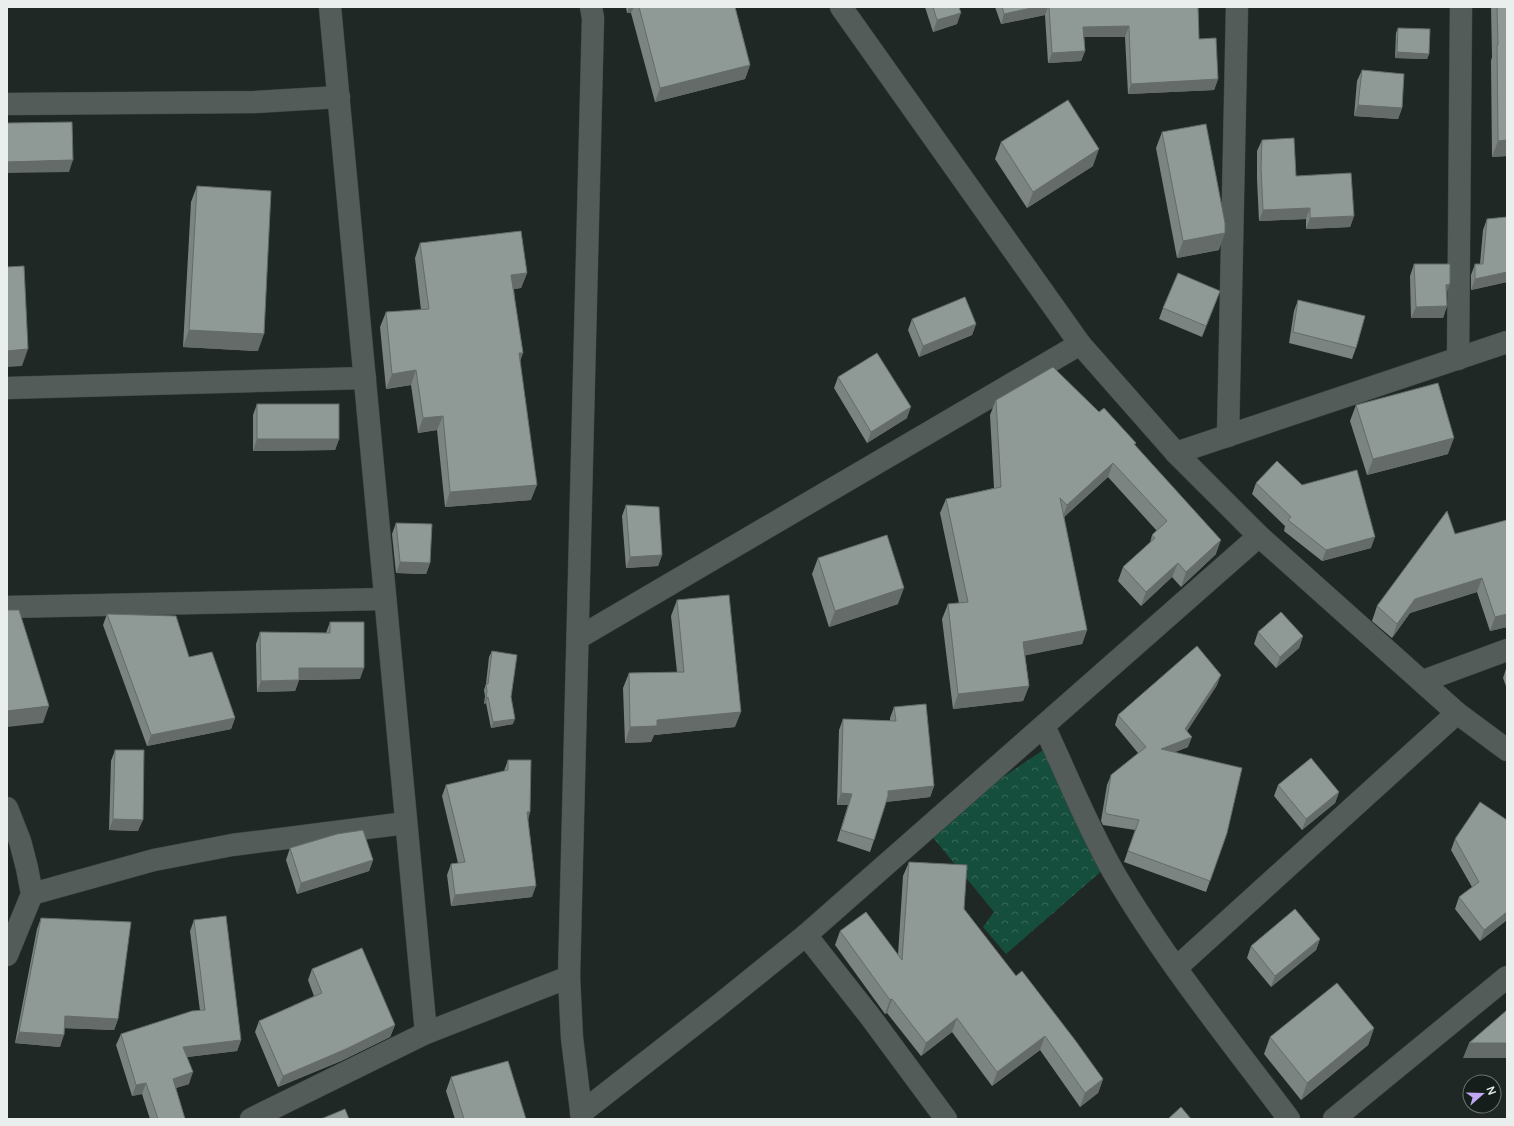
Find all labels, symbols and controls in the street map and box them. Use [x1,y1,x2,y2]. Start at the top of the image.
north arrow [1462,1074,1502,1114]
text: N [1483,1084,1500,1097]

